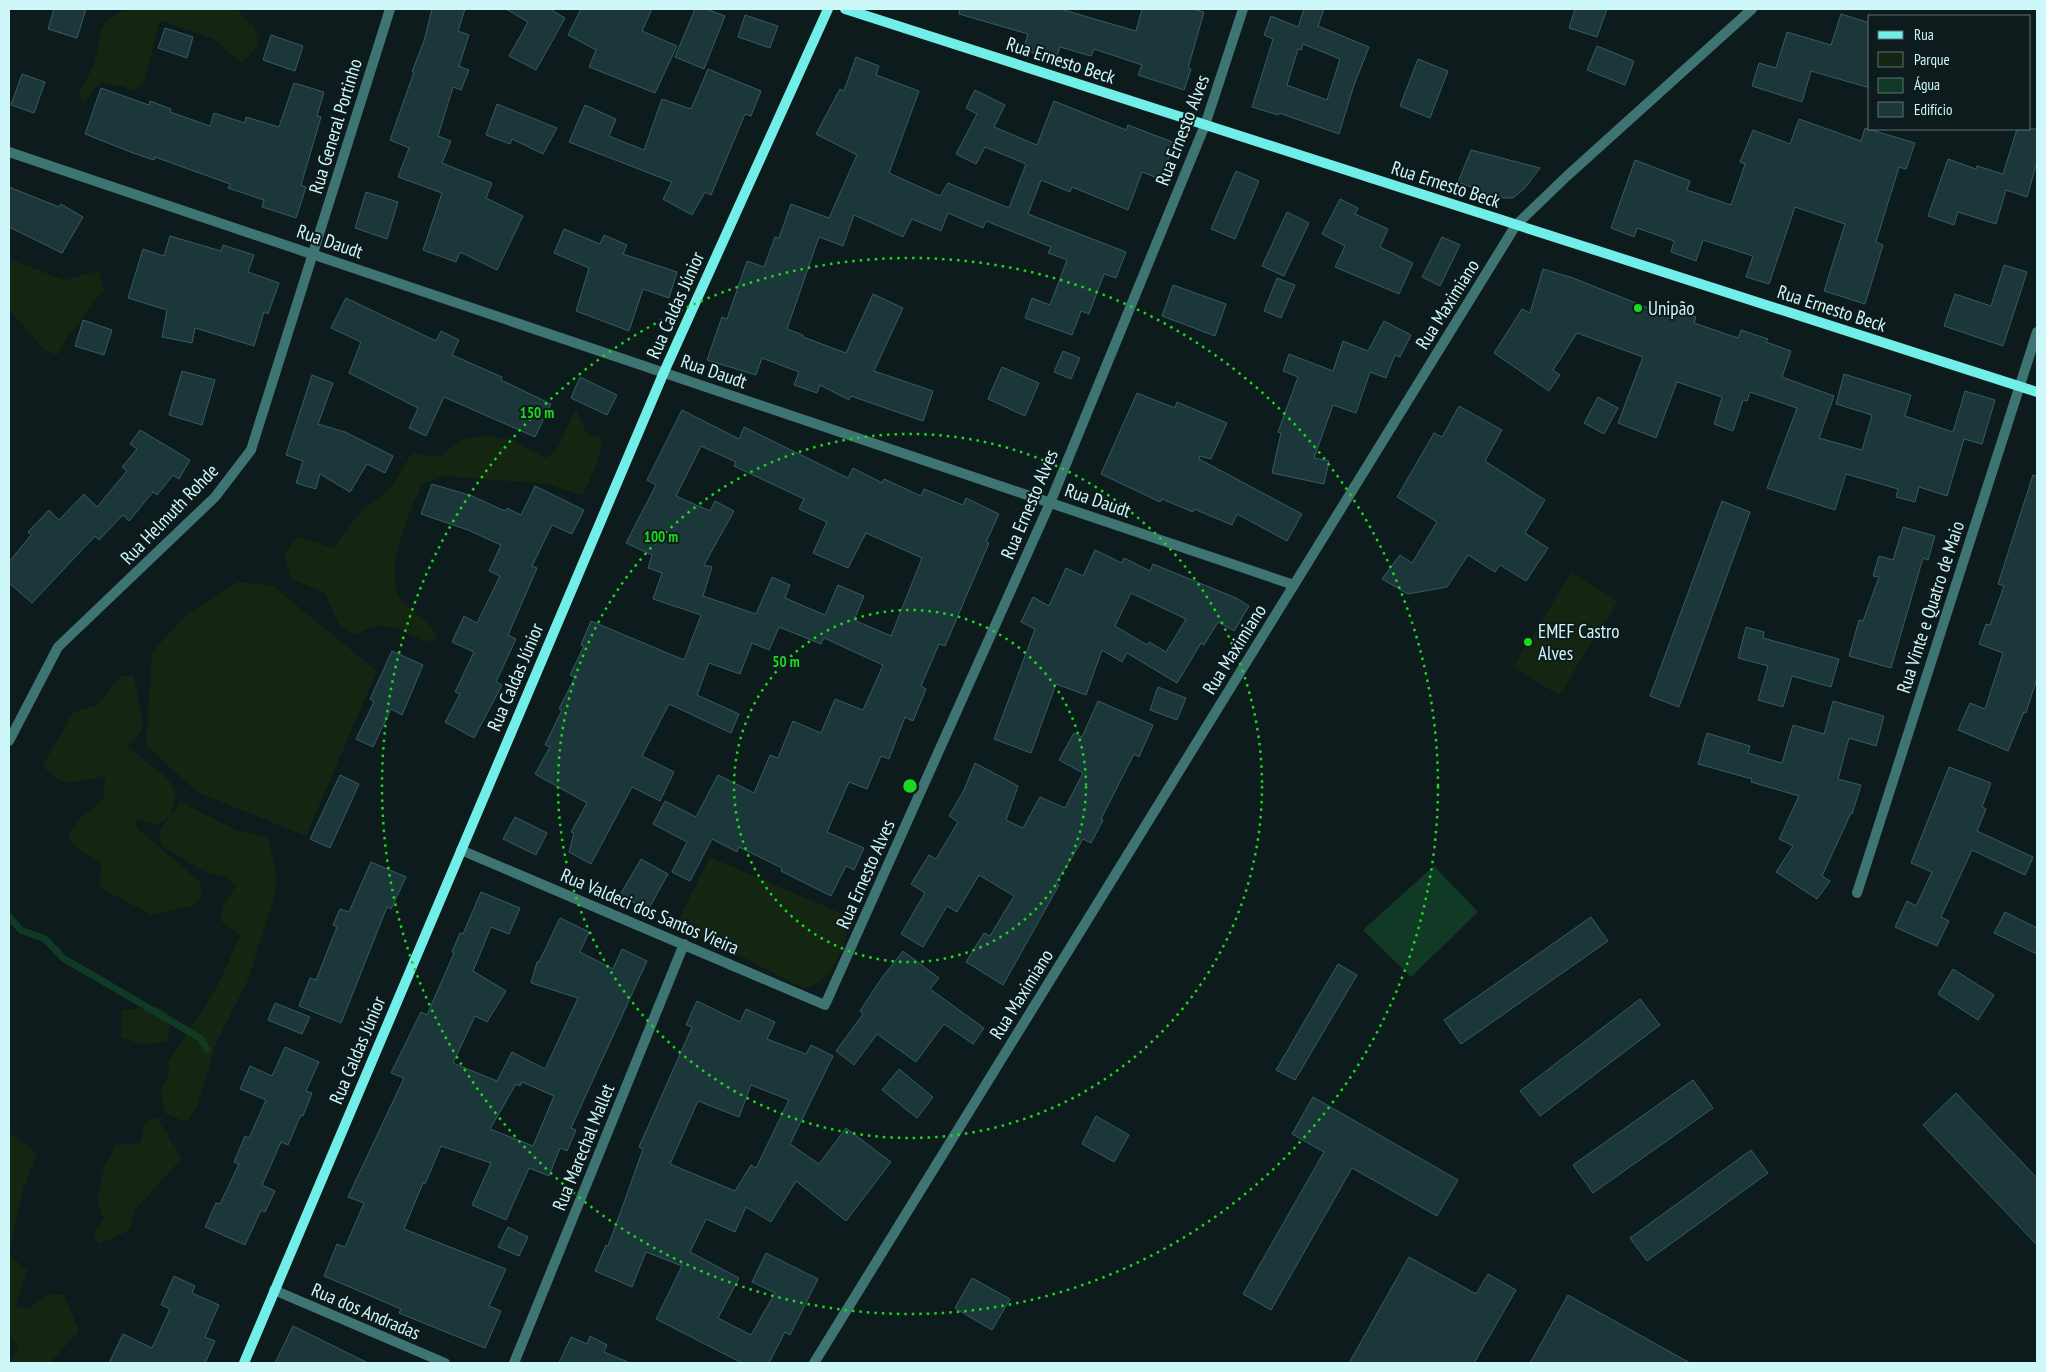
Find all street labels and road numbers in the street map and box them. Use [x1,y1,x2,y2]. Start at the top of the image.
street label: Rua Ernesto Beck [1004,31,1119,89]
street label: Rua General Portinho [303,56,367,196]
street label: Rua Ernesto Alves [1150,71,1214,189]
street label: Rua Ernesto Beck [1389,155,1504,213]
street label: Rua Daudt [294,219,367,264]
street label: Rua Caldas Júnior [641,247,710,362]
street label: Rua Maximiano [1410,255,1484,353]
street label: Rua Ernesto Beck [1775,279,1890,337]
street label: Rua Daudt [678,349,751,394]
street label: Rua Ernesto Alves [995,446,1063,562]
street label: Rua Helmuth Rohde [115,459,223,569]
street label: Rua Daudt [1062,478,1135,523]
street label: Rua Vinte e Quatro de Maio [1891,518,1969,696]
street label: Rua Maximiano [1197,600,1271,698]
street label: Rua Caldas Júnior [482,619,549,734]
street label: Rua Ernesto Alves [830,816,900,932]
street label: Rua Valdeci dos Santos Vieira [557,863,743,959]
street label: Rua Maximiano [984,945,1058,1043]
street label: Rua Caldas Júnior [324,992,391,1107]
street label: Rua Marechal Mallet [547,1079,620,1214]
street label: Rua dos Andradas [308,1277,424,1345]

